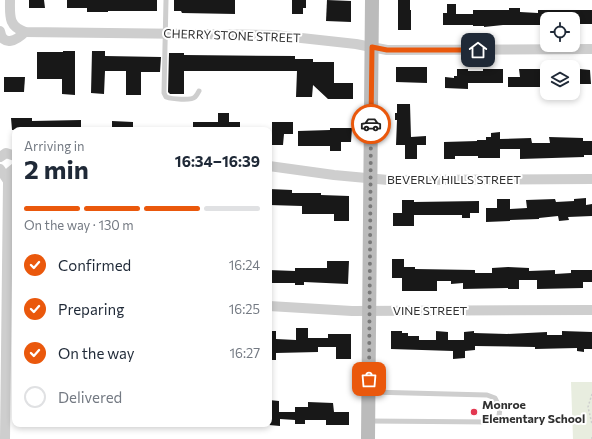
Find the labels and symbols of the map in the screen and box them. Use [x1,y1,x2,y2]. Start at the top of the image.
street label: CHERRY STONE STREET [163,26,301,44]
pin [461,33,495,67]
courier [351,104,391,144]
street label: BEVERLY HILLS STREET [387,172,521,186]
street label: VINE STREET [393,303,468,317]
pin [352,362,386,396]
place label: Monroe Elementary School [482,397,585,425]
marker: Monroe Elementary School [469,407,479,417]

